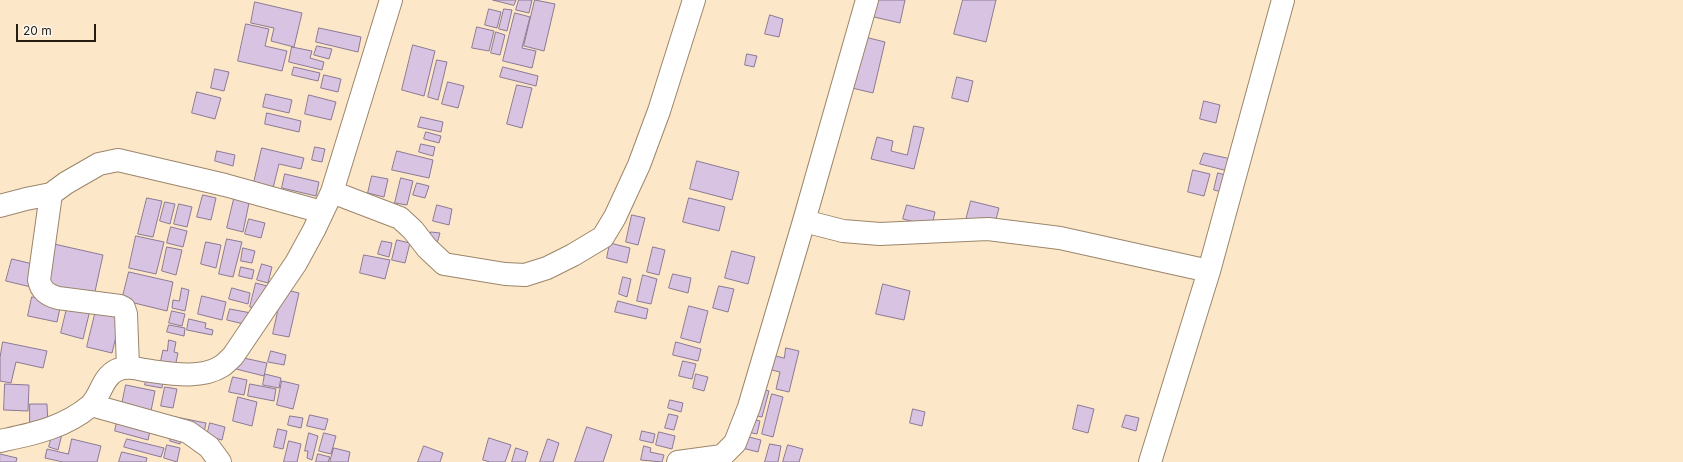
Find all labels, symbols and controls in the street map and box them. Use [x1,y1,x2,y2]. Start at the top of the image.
scale bar [18,16,98,42]
text: 20 m [23,23,52,38]

